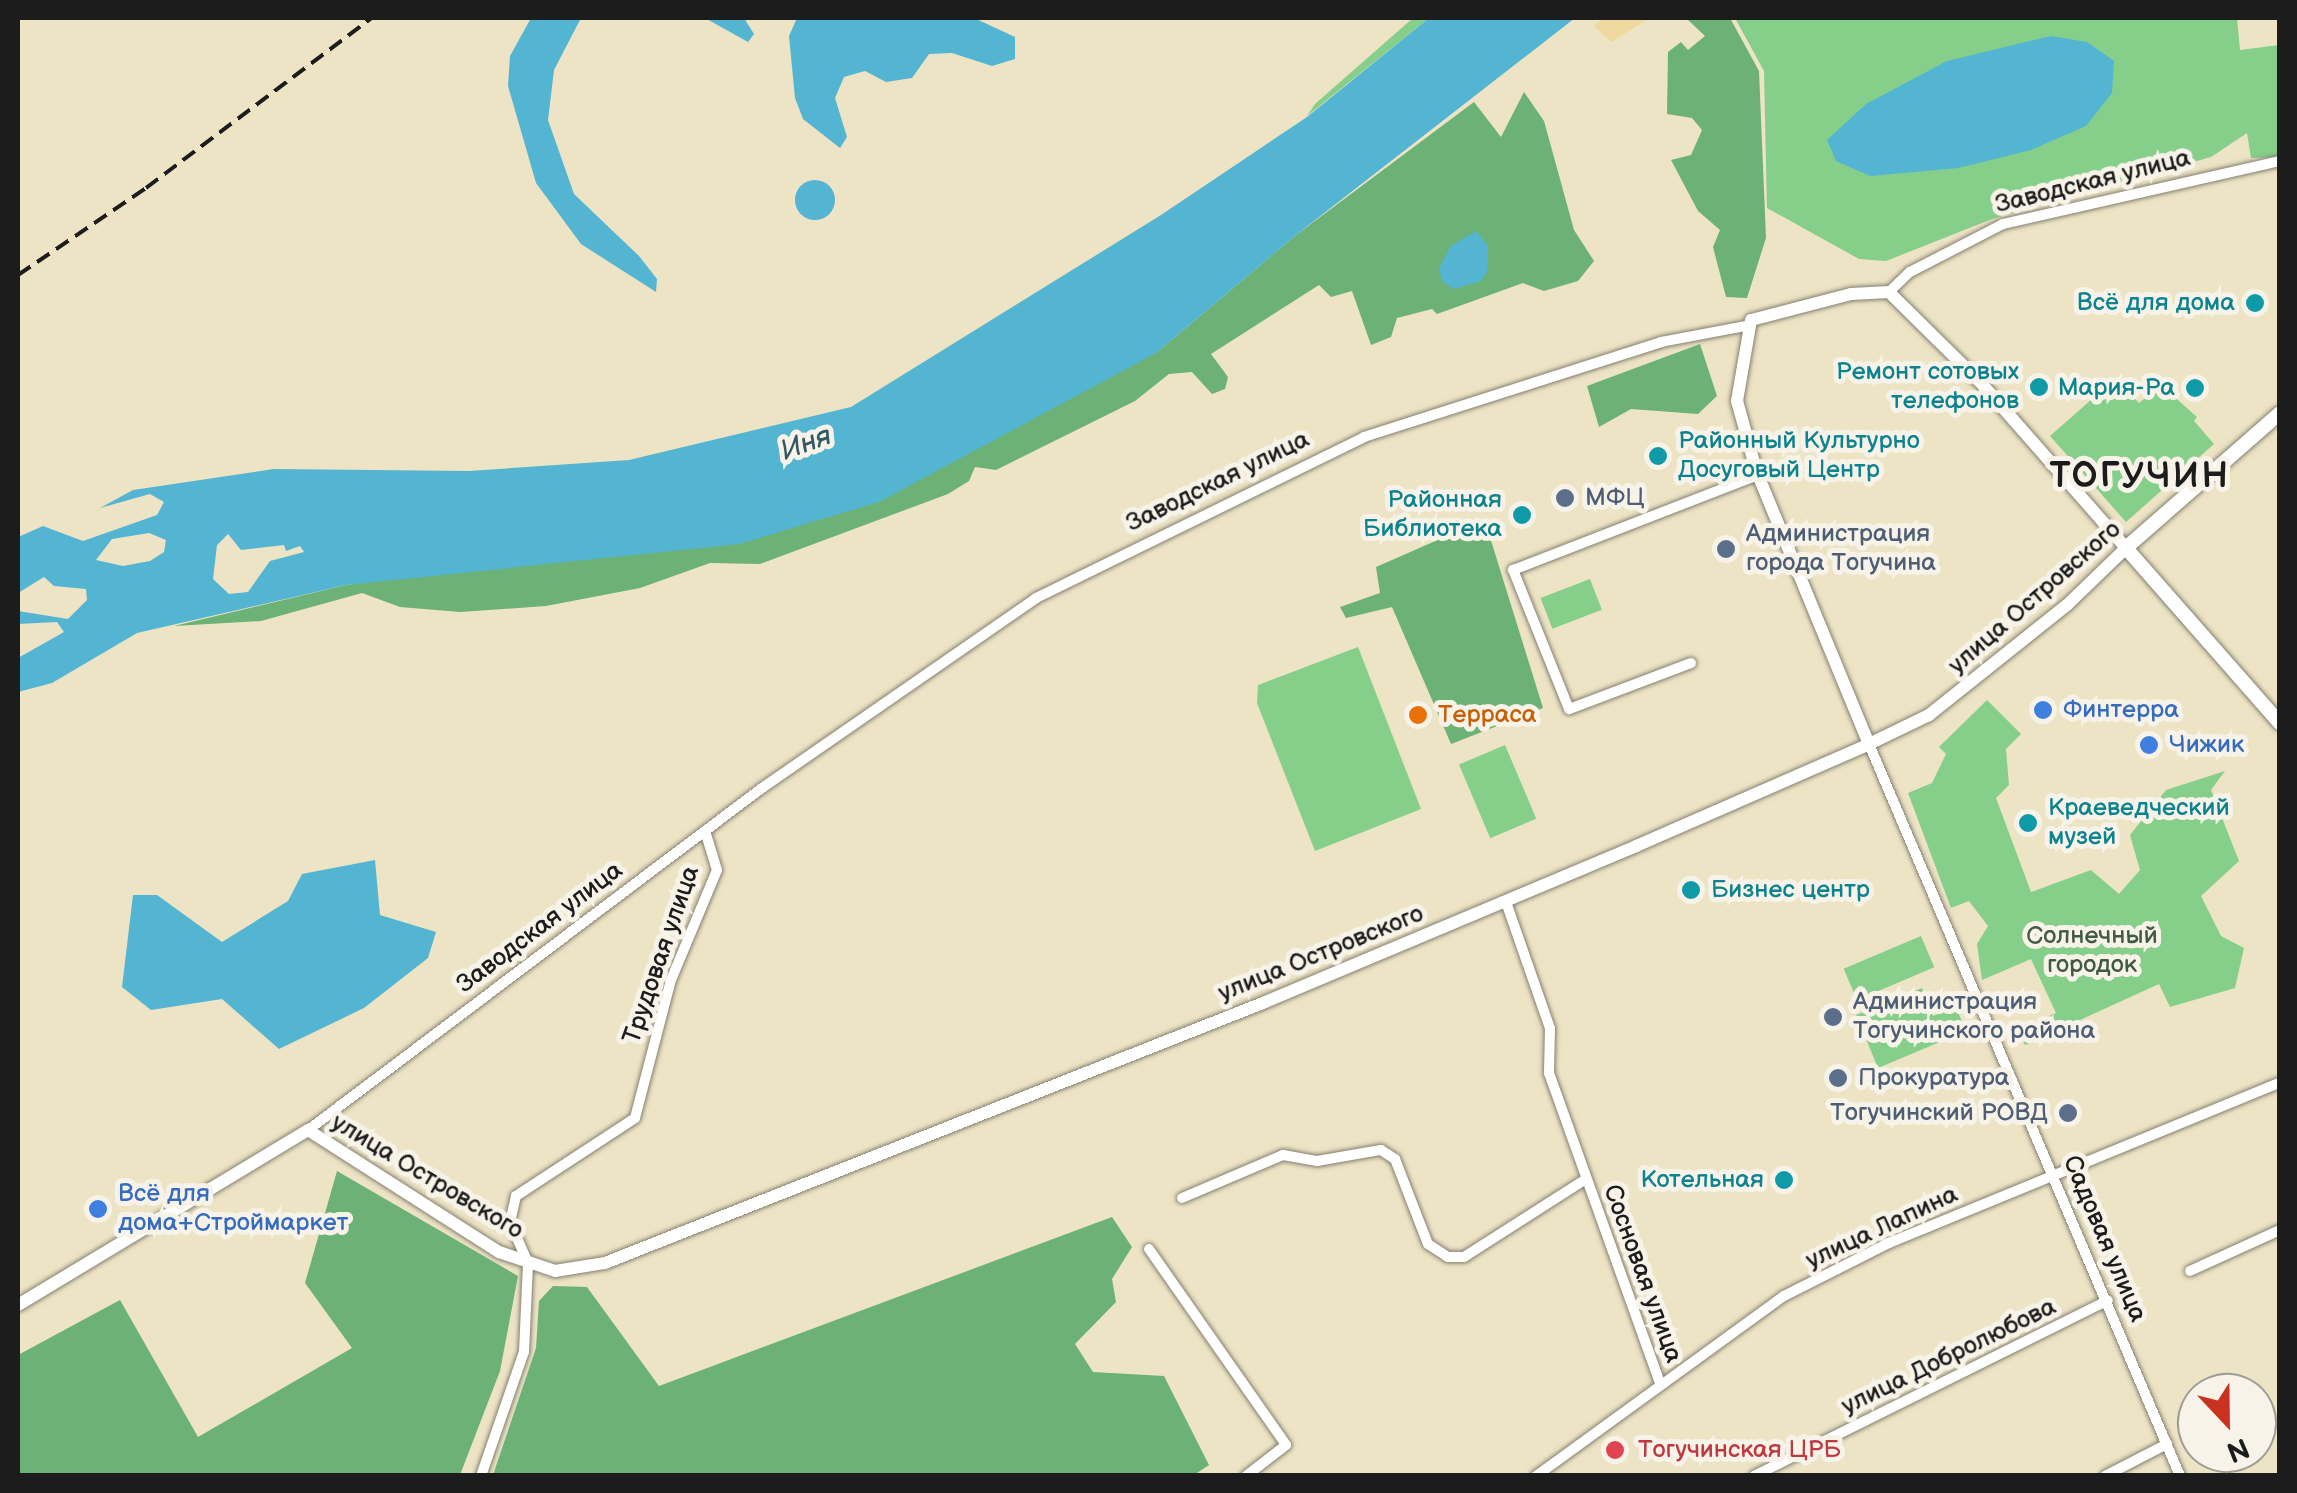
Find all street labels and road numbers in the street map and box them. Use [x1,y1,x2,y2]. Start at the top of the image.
street label: Заводская улица [1992,143,2194,221]
street label: Заводская улица [1122,425,1314,539]
street label: улица Островского [1943,515,2127,681]
street label: Заводская улица [451,856,629,1000]
street label: Трудовая улица [618,862,706,1048]
street label: улица Островского [1214,899,1428,1009]
street label: улица Островского [326,1108,528,1246]
street label: Садовая улица [2055,1151,2153,1327]
street label: улица Лапина [1801,1180,1963,1276]
street label: Сосновая улица [1596,1181,1688,1367]
street label: улица Добролюбова [1837,1292,2061,1422]

